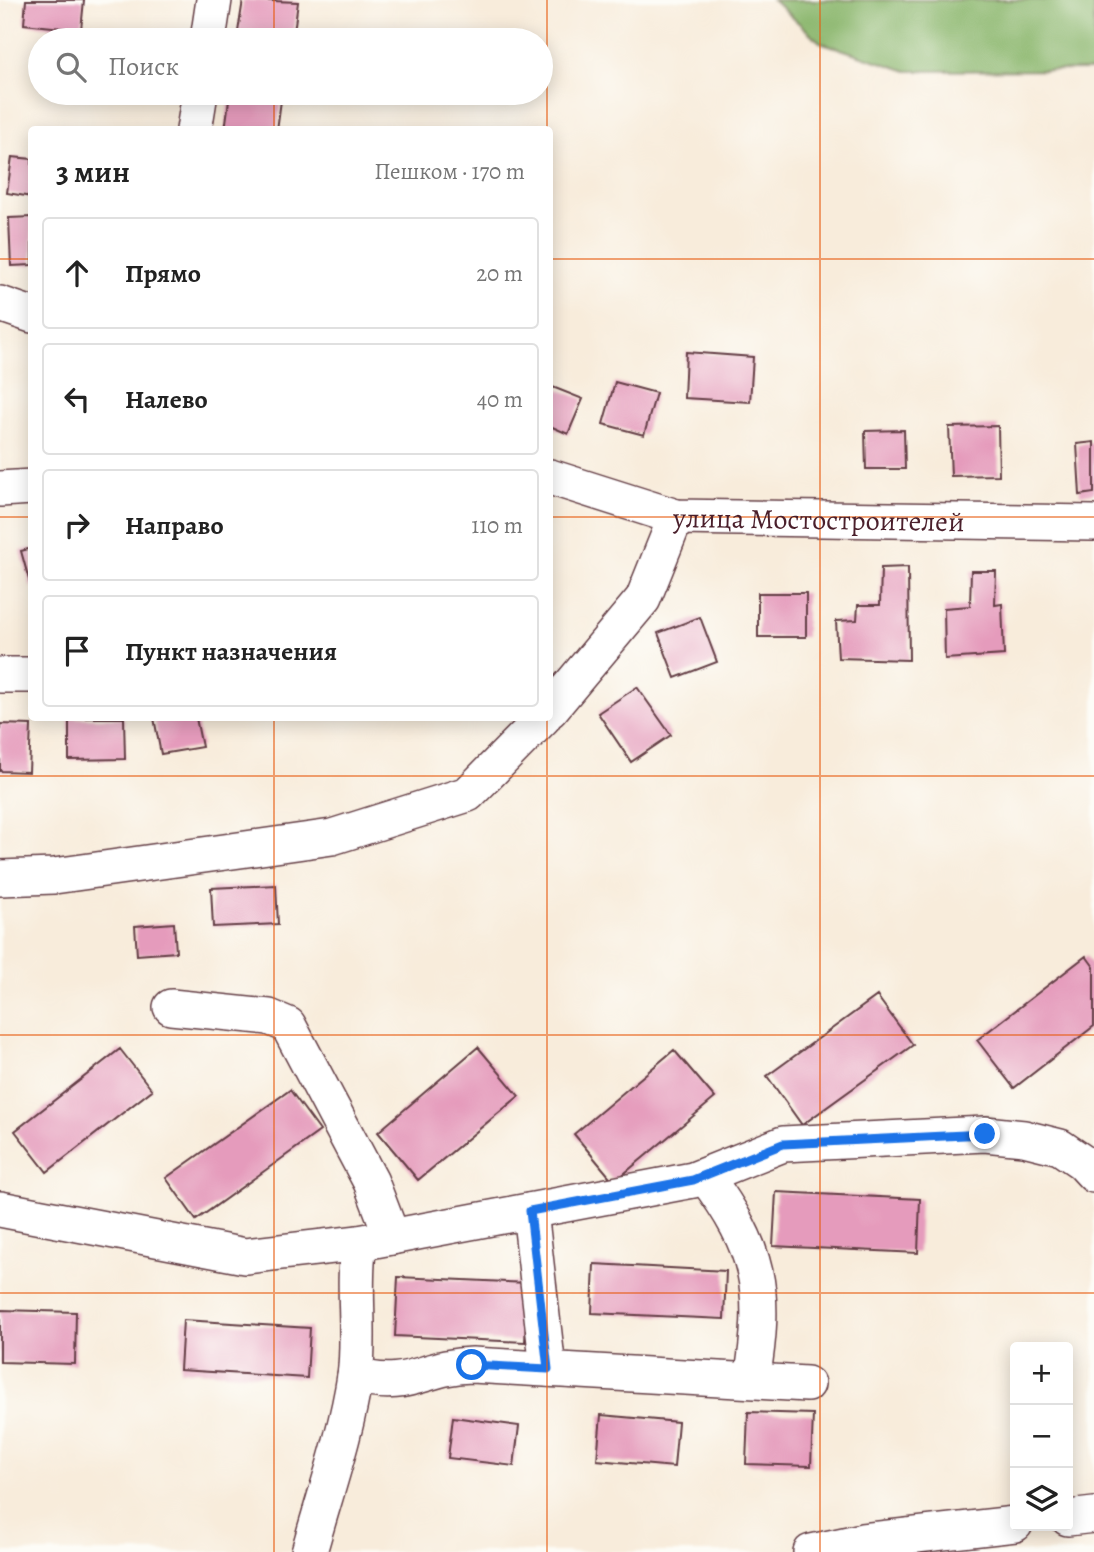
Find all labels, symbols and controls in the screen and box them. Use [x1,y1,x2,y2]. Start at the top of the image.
search box [28,28,553,105]
icon: search [52,48,90,86]
text: Поиск [108,49,179,84]
text: 3 мин [56,152,130,192]
text: Пешком · 170 m [374,156,525,187]
icon: ahead [58,254,96,292]
text: Прямо [125,256,201,291]
text: 20 m [476,258,523,289]
icon: left [58,380,96,418]
text: Налево [125,382,208,417]
text: 40 m [477,384,523,415]
street label: улица Мостостроителей [672,499,965,541]
icon: right [58,506,96,544]
text: Направо [125,508,224,543]
text: 110 m [471,510,523,541]
icon: arrive [58,632,96,670]
text: Пункт назначения [125,634,337,669]
route end [969,1118,1000,1149]
map controls [1010,1342,1073,1531]
button: + [1010,1342,1073,1405]
route start [456,1349,487,1380]
button: − [1010,1405,1073,1468]
button: layers [1010,1468,1073,1531]

